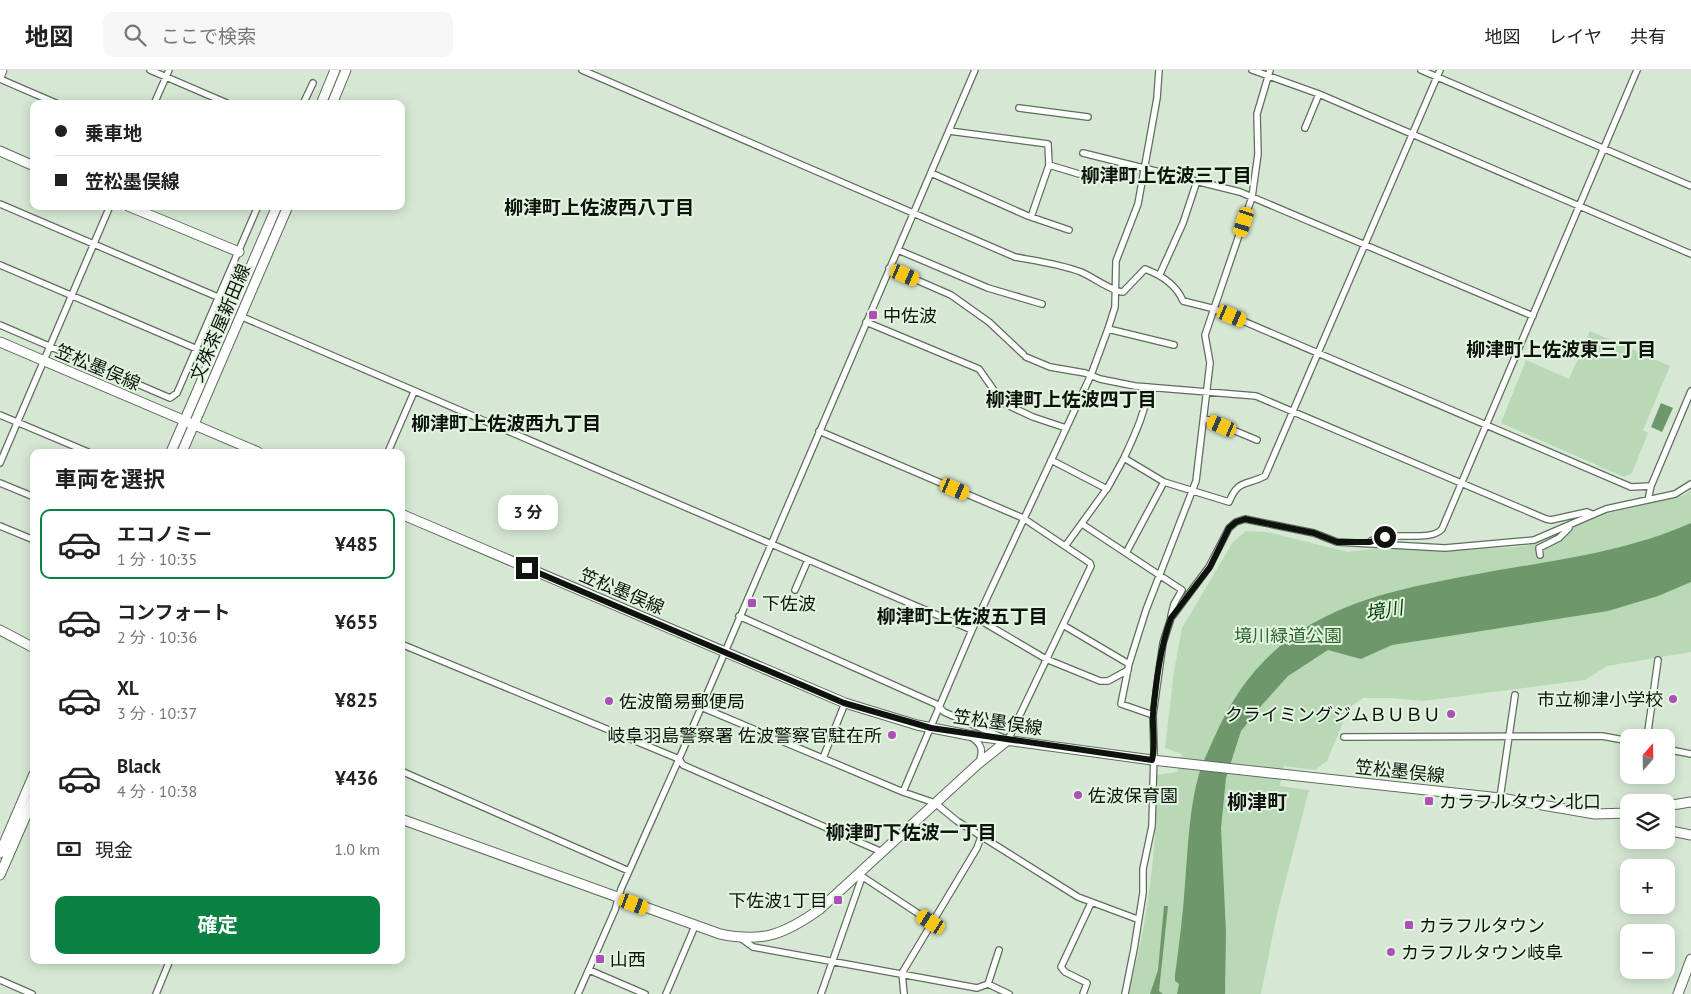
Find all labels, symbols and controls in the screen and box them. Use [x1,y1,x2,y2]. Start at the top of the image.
search box [103,12,453,57]
text: 地図 [25,21,73,52]
icon: search [121,21,149,49]
text: ここで検索 [161,24,256,48]
text: 地図 [1485,25,1521,48]
text: レイヤ [1549,25,1602,48]
text: 共有 [1630,25,1666,48]
text: 乗車地 [85,121,142,145]
district label: 柳津町上佐波三丁目 [1080,163,1252,187]
text: 笠松墨俣線 [85,169,180,193]
district label: 柳津町上佐波西八丁目 [504,195,694,219]
car [1232,205,1255,239]
street label: 文殊茶屋新田線 [185,261,255,385]
car [888,262,921,288]
car [1215,303,1248,329]
place label: 中佐波 [883,304,937,327]
marker: 中佐波 [867,309,879,321]
district label: 柳津町上佐波東三丁目 [1466,337,1656,361]
street label: 笠松墨俣線 [52,339,144,395]
district label: 柳津町上佐波四丁目 [985,387,1157,411]
district label: 柳津町上佐波西九丁目 [411,411,601,435]
car [1205,413,1238,439]
text: 車両を選択 [55,465,165,493]
car [938,476,971,502]
callout: 3 分 [497,496,557,530]
text: 3 分 [513,502,543,522]
icon: car [57,522,102,567]
text: エコノミー [117,522,212,546]
route start [1374,526,1396,548]
text: ¥485 [335,532,378,556]
text: 1 分 · 10:35 [117,549,197,569]
route end [516,557,538,579]
street label: 笠松墨俣線 [576,563,668,619]
place label: 下佐波 [762,592,816,615]
water label: 境川 [1363,595,1407,625]
marker: 下佐波 [746,597,758,609]
icon: car [57,600,102,645]
text: コンフォート [117,600,230,624]
district label: 柳津町上佐波五丁目 [876,604,1048,628]
text: ¥655 [335,610,378,634]
park label: 境川緑道公園 [1234,624,1342,647]
text: 2 分 · 10:36 [117,627,197,647]
text: XL [117,676,139,700]
icon: car [57,678,102,723]
text: ¥825 [335,688,378,712]
place label: 市立柳津小学校 [1537,688,1663,711]
place label: 佐波簡易郵便局 [619,690,745,713]
marker: 市立柳津小学校 [1667,693,1679,705]
marker: 佐波簡易郵便局 [603,695,615,707]
text: 3 分 · 10:37 [117,703,197,723]
place label: クライミングジムＢＵＢＵ [1225,703,1441,726]
street label: 笠松墨俣線 [952,704,1044,740]
marker: クライミングジムＢＵＢＵ [1445,708,1457,720]
place label: 岐阜羽島警察署 佐波警察官駐在所 [607,724,882,747]
marker: 岐阜羽島警察署 佐波警察官駐在所 [886,729,898,741]
north arrow [1620,729,1675,784]
map controls [1620,729,1675,979]
text: Black [117,754,161,778]
street label: 笠松墨俣線 [1354,755,1446,787]
icon: car [57,756,102,801]
text: ¥436 [335,766,378,790]
text: 4 分 · 10:38 [117,781,197,801]
place label: 佐波保育園 [1088,784,1178,807]
marker: 佐波保育園 [1072,789,1084,801]
district label: 柳津町 [1227,789,1287,815]
place label: カラフルタウン北口 [1439,790,1601,813]
button: layers [1620,794,1675,849]
marker: カラフルタウン北口 [1423,795,1435,807]
district label: 柳津町下佐波一丁目 [825,820,997,844]
icon: cash [55,835,83,863]
text: 現金 [95,838,133,862]
text: 1.0 km [334,839,380,859]
button: + [1620,859,1675,914]
place label: 下佐波1丁目 [728,889,828,912]
car [617,892,650,916]
marker: 下佐波1丁目 [832,894,844,906]
button: 確定 [55,896,380,954]
car [914,908,947,936]
place label: カラフルタウン [1419,914,1545,937]
marker: カラフルタウン [1403,919,1415,931]
button: − [1620,924,1675,979]
place label: カラフルタウン岐阜 [1401,941,1563,964]
marker: カラフルタウン岐阜 [1385,946,1397,958]
place label: 山西 [610,948,646,971]
marker: 山西 [594,953,606,965]

